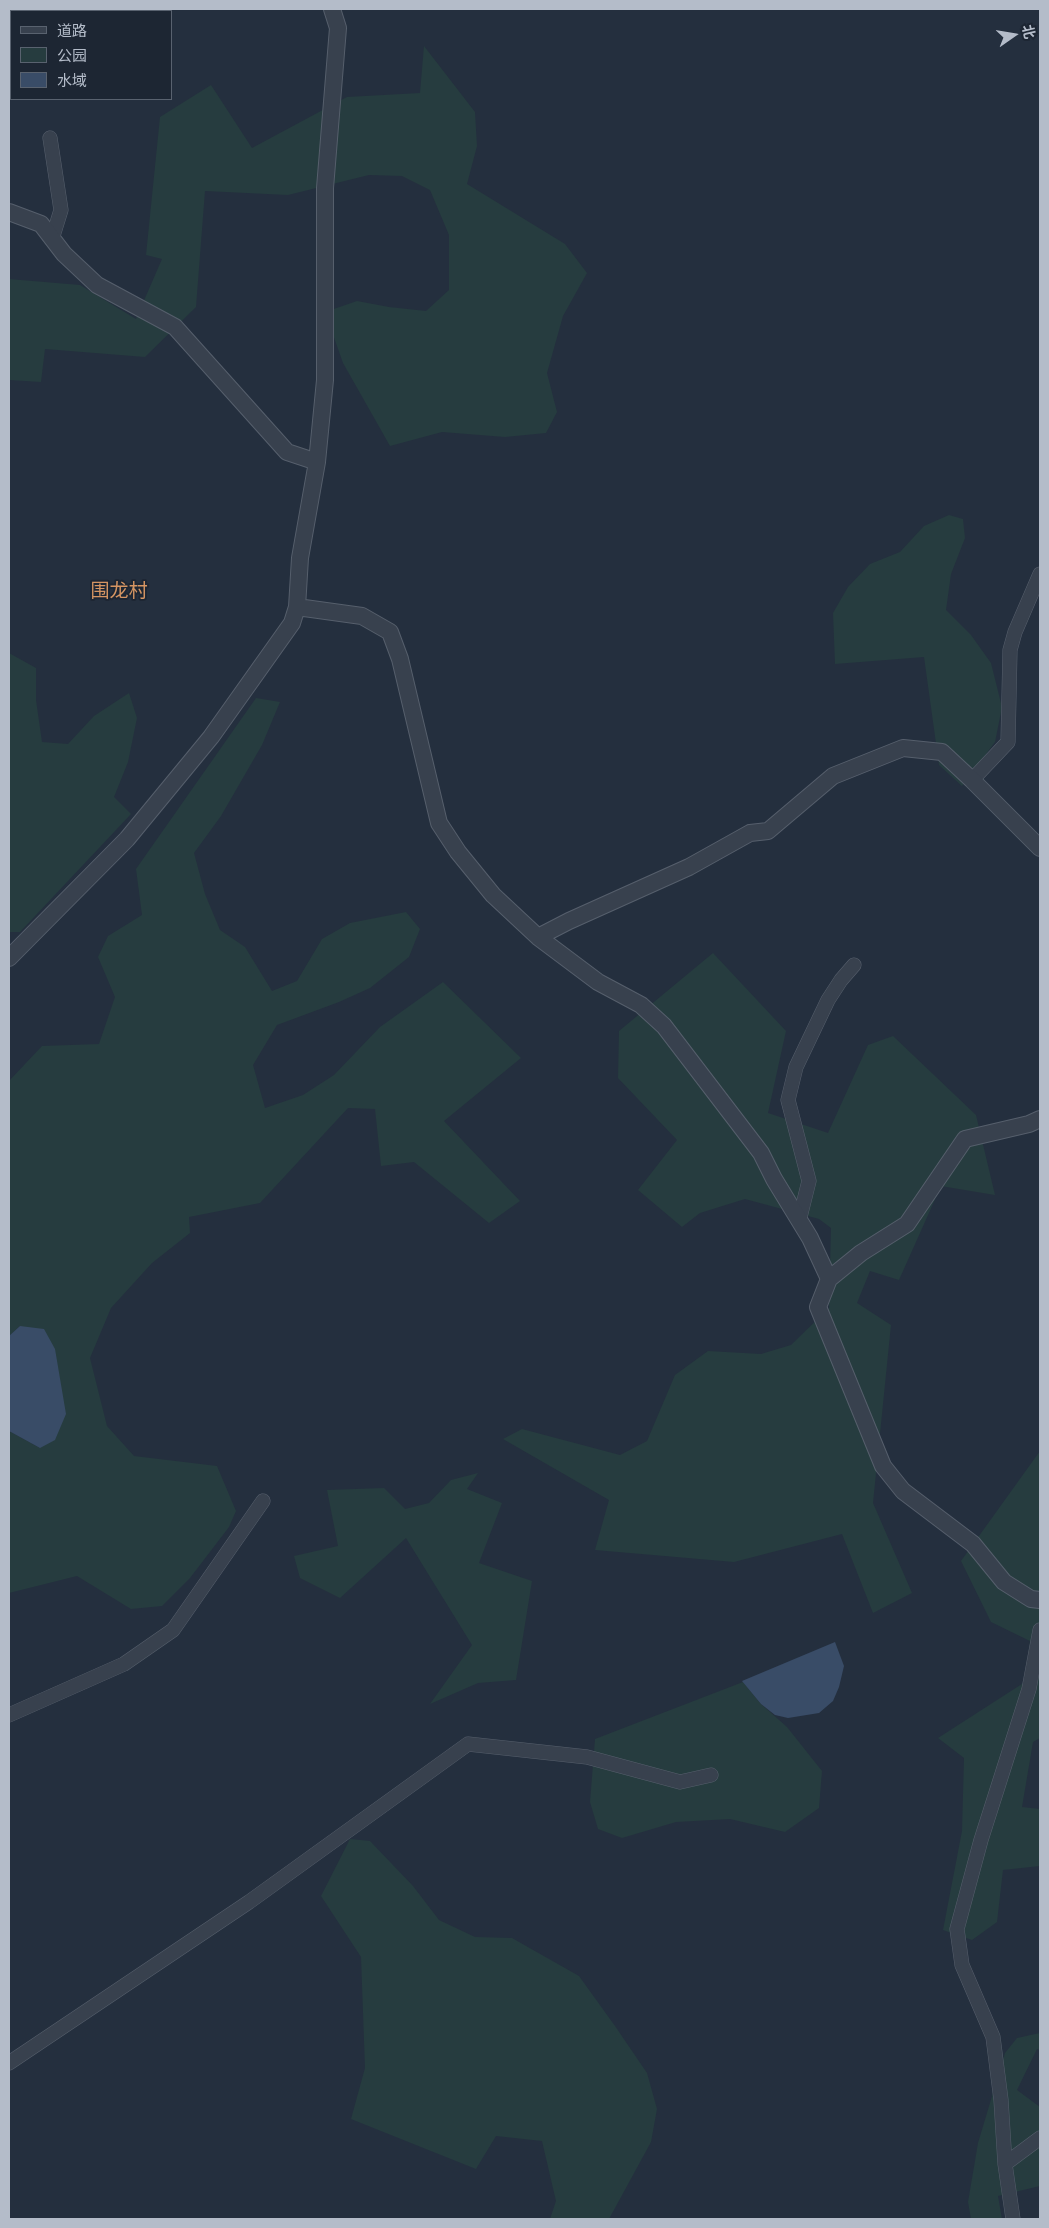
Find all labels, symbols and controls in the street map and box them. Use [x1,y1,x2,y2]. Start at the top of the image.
legend [10,10,172,100]
north arrow [989,10,1039,60]
text: 道路 [57,22,87,39]
text: 北 [1019,23,1038,40]
text: 公园 [57,47,87,64]
text: 水域 [57,72,87,89]
district label: 围龙村 [91,580,147,602]

